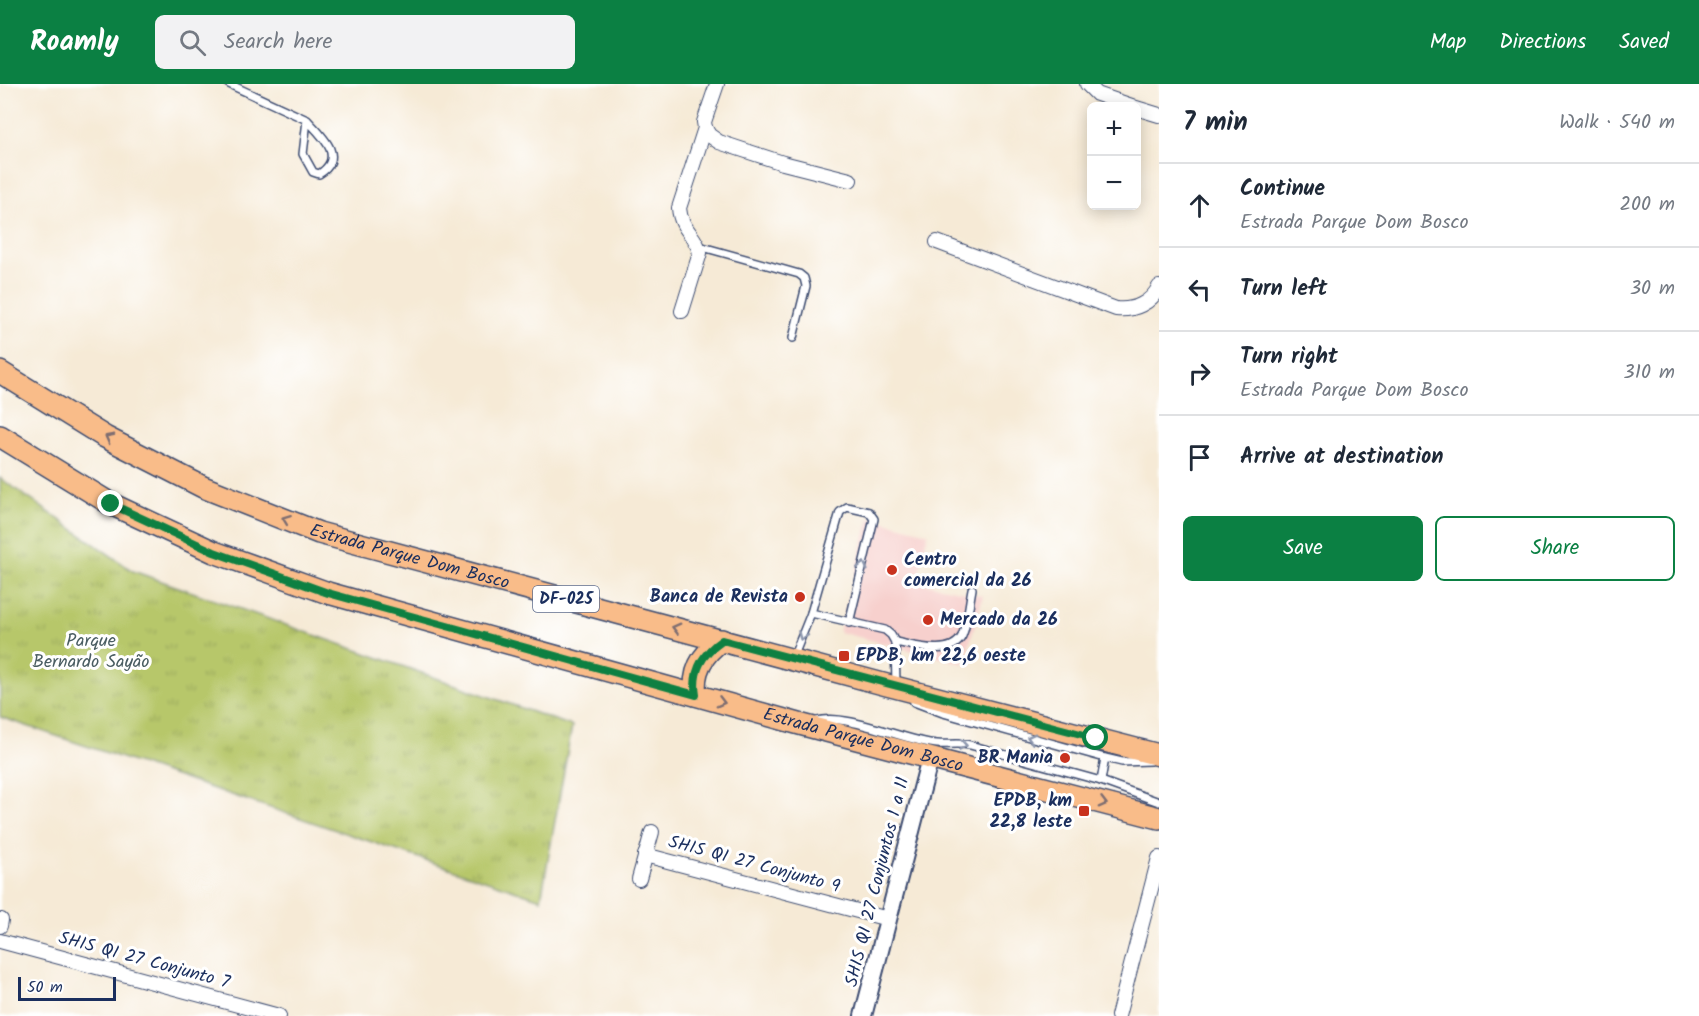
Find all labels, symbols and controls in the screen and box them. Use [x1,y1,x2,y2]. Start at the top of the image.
search box [155,15,575,69]
text: Roamly [30,20,119,65]
text: Search here [224,25,332,60]
icon: search [176,26,209,59]
text: Map [1430,26,1466,59]
text: Directions [1499,26,1586,59]
text: Saved [1619,26,1669,59]
map controls [1087,102,1141,210]
button: + [1087,102,1141,156]
text: 7 min [1183,102,1248,144]
text: Walk · 540 m [1559,107,1675,139]
button: − [1087,156,1141,210]
text: Continue [1240,172,1325,207]
icon: ahead [1183,189,1216,222]
text: 200 m [1619,189,1675,221]
text: Estrada Parque Dom Bosco [1240,207,1469,239]
text: Turn left [1240,272,1327,307]
icon: left [1183,273,1216,306]
text: 30 m [1630,273,1675,305]
text: Turn right [1240,340,1338,375]
icon: right [1183,357,1216,390]
text: 310 m [1623,357,1675,389]
text: Estrada Parque Dom Bosco [1240,375,1469,407]
one-way arrow [105,434,115,445]
text: Arrive at destination [1240,440,1443,475]
icon: arrive [1183,441,1216,474]
route end [97,490,123,516]
one-way arrow [281,514,292,527]
street label: Estrada Parque Dom Bosco [305,516,513,598]
button: Save [1183,516,1423,581]
button: Share [1435,516,1675,581]
place label: Centro comercial da 26 [904,546,1032,596]
one-way arrow [855,561,868,571]
marker: Centro comercial da 26 [885,563,899,577]
place label: Banca de Revista [650,583,788,612]
road number: DF-025 [533,586,599,612]
marker: Banca de Revista [793,590,807,604]
place label: Mercado da 26 [940,606,1058,635]
marker: Mercado da 26 [921,613,935,627]
one-way arrow [671,623,682,635]
park label: Parque Bernardo Sayão [33,627,149,677]
one-way arrow [797,630,809,641]
place label: EPDB, km 22,6 oeste [856,642,1026,671]
marker: EPDB, km 22,6 oeste [837,649,851,663]
one-way arrow [715,695,726,707]
street label: Estrada Parque Dom Bosco [760,700,966,781]
route start [1082,724,1108,750]
one-way arrow [1026,732,1036,745]
one-way arrow [958,738,967,750]
place label: BR Mania [977,744,1053,773]
marker: BR Mania [1058,751,1072,765]
street label: SHIS QI 27 Conjuntos 1 a 11 [838,774,918,990]
place label: EPDB, km 22,8 leste [990,787,1072,837]
one-way arrow [1098,796,1108,809]
marker: EPDB, km 22,8 leste [1077,804,1091,818]
street label: SHIS QI 27 Conjunto 9 [665,828,843,902]
street label: SHIS QI 27 Conjunto 7 [55,924,234,998]
scale bar [18,974,116,1002]
text: 50 m [27,975,63,1000]

